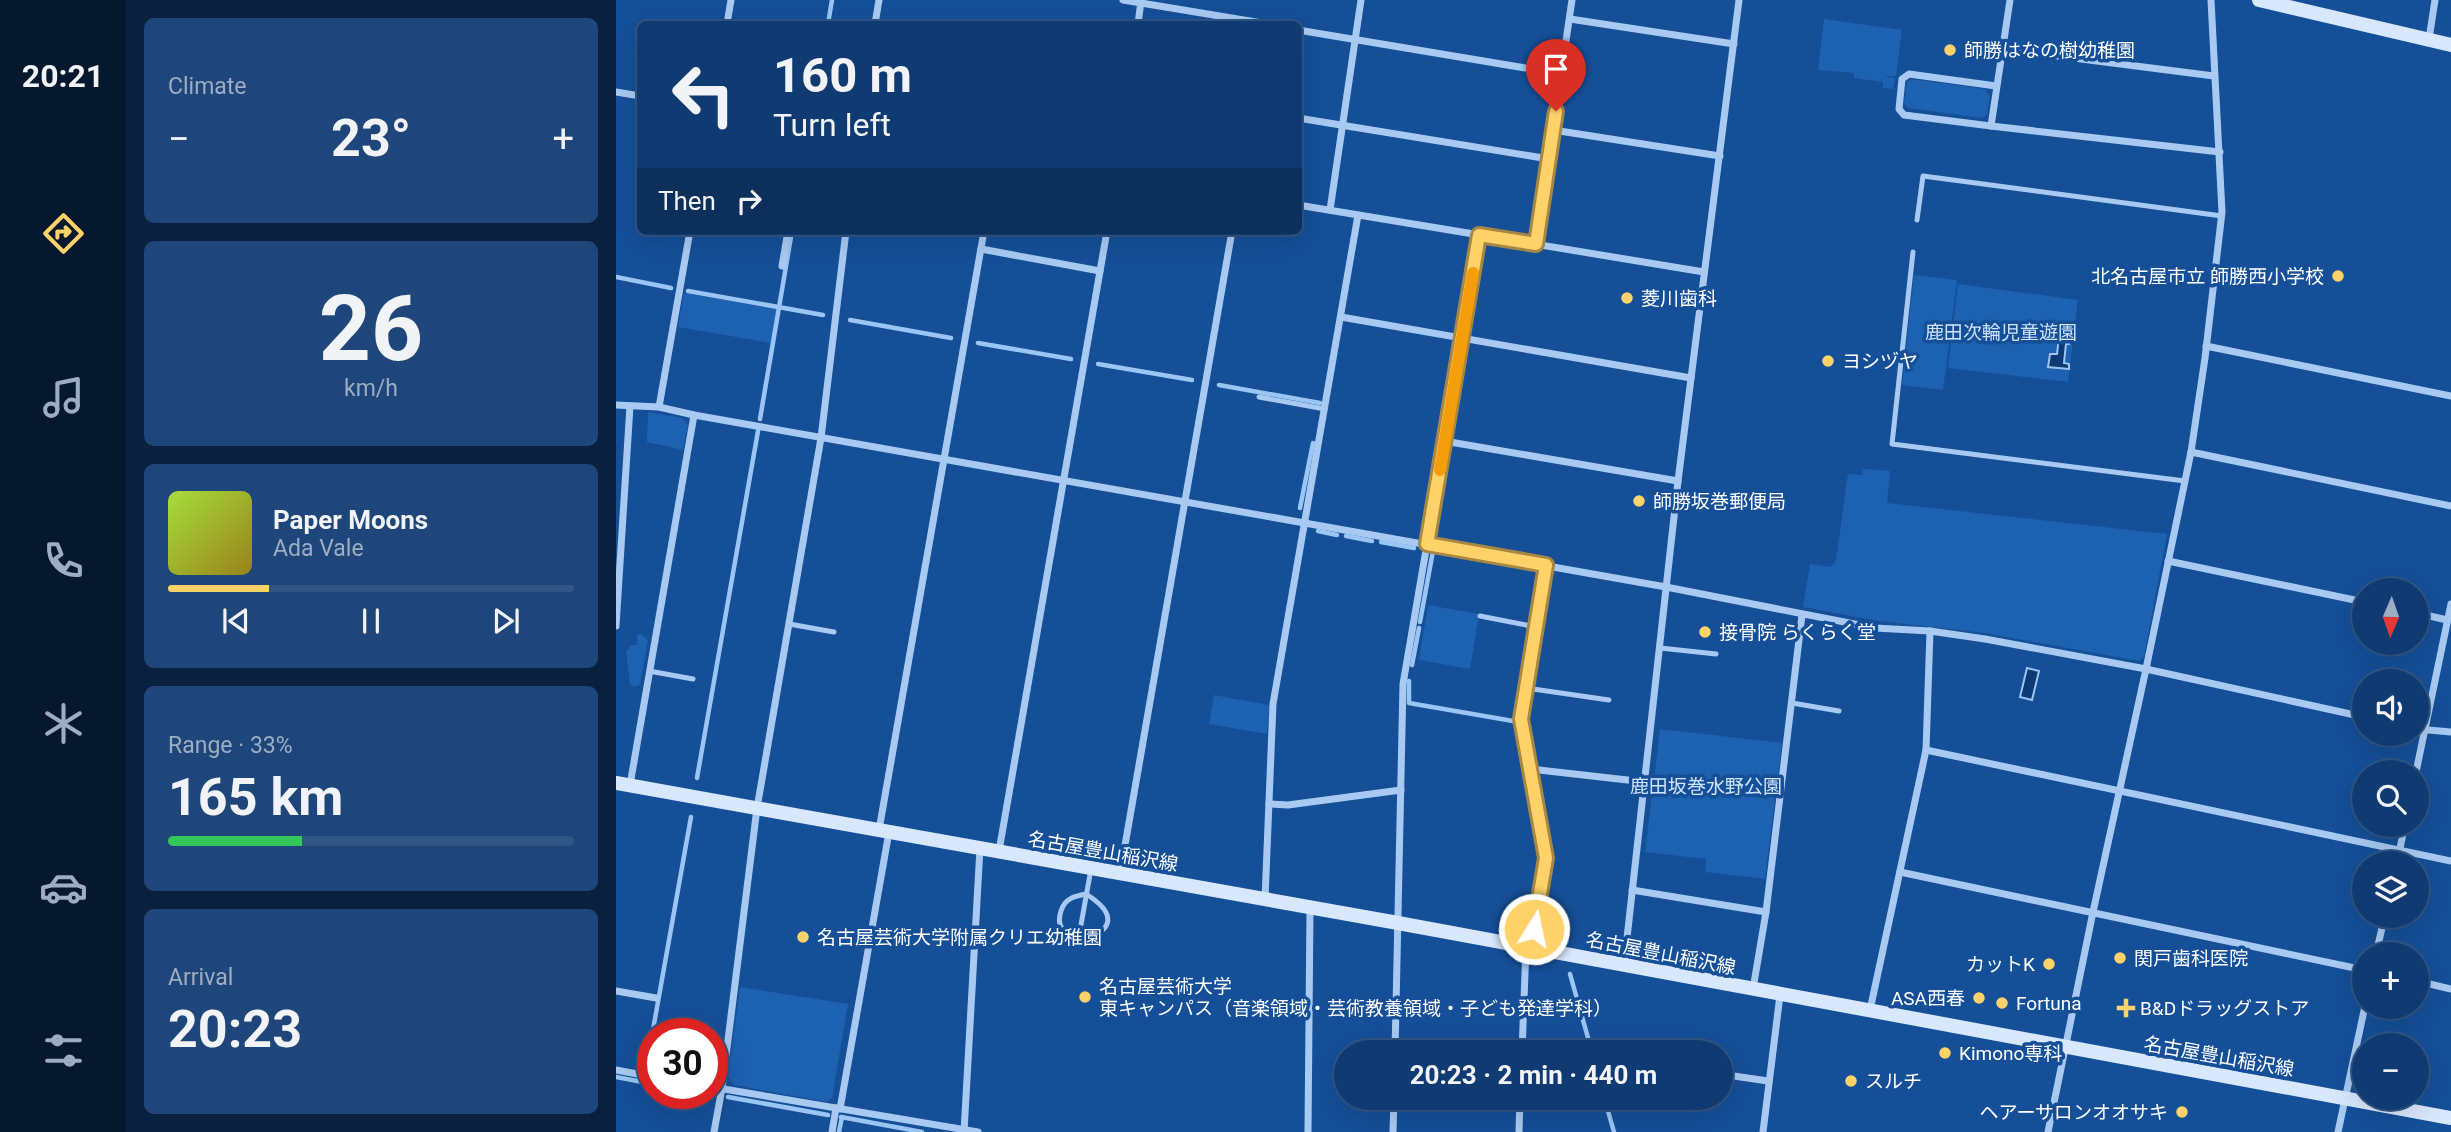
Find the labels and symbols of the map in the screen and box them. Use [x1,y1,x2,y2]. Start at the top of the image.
pin [1526,39,1586,111]
place label: 師勝はなの樹幼稚園 [1964,39,2135,62]
marker: 師勝はなの樹幼稚園 [1942,42,1958,58]
place label: 北名古屋市立 師勝西小学校 [2091,265,2324,288]
marker: 北名古屋市立 師勝西小学校 [2330,268,2346,284]
place label: 菱川歯科 [1641,287,1717,310]
marker: 菱川歯科 [1619,290,1635,306]
park label: 鹿田次輪児童遊園 [1925,321,2077,344]
place label: ヨシヅヤ [1842,350,1918,373]
marker: ヨシヅヤ [1820,353,1836,369]
place label: 師勝坂巻郵便局 [1653,490,1786,513]
marker: 師勝坂巻郵便局 [1631,493,1647,509]
north arrow [2352,578,2429,654]
place label: 接骨院 らくらく堂 [1719,621,1876,644]
marker: 接骨院 らくらく堂 [1697,624,1713,640]
park label: 鹿田坂巻水野公園 [1630,775,1782,798]
street label: 名古屋豊山稲沢線 [1026,827,1180,876]
position arrow [1497,892,1571,966]
place label: 名古屋芸術大学附属クリエ幼稚園 [817,926,1102,949]
street label: 名古屋豊山稲沢線 [1584,928,1738,979]
marker: 名古屋芸術大学附属クリエ幼稚園 [795,929,811,945]
place label: 関戸歯科医院 [2134,947,2248,970]
marker: 関戸歯科医院 [2112,950,2128,966]
place label: カットK [1966,953,2035,976]
marker: カットK [2041,956,2057,972]
place label: 名古屋芸術大学 東キャンパス（音楽領域・芸術教養領域・子ども発達学科） [1099,975,1612,1020]
place label: ASA西春 [1891,987,1965,1010]
marker: 名古屋芸術大学 東キャンパス（音楽領域・芸術教養領域・子ども発達学科） [1077,989,1093,1005]
marker: ASA西春 [1971,990,1987,1006]
place label: Fortuna [2016,992,2082,1015]
marker: Fortuna [1994,995,2010,1011]
place label: B&Dドラッグストア [2140,997,2309,1020]
marker: B&Dドラッグストア [2118,1000,2134,1016]
speed limit sign: 30 [637,1018,728,1109]
street label: 名古屋豊山稲沢線 [2142,1032,2296,1081]
place label: Kimono専科 [1959,1042,2062,1065]
marker: Kimono専科 [1937,1045,1953,1061]
place label: スルチ [1865,1070,1922,1093]
marker: スルチ [1843,1073,1859,1089]
place label: ヘアーサロンオオサキ [1980,1101,2168,1124]
marker: ヘアーサロンオオサキ [2174,1104,2190,1120]

